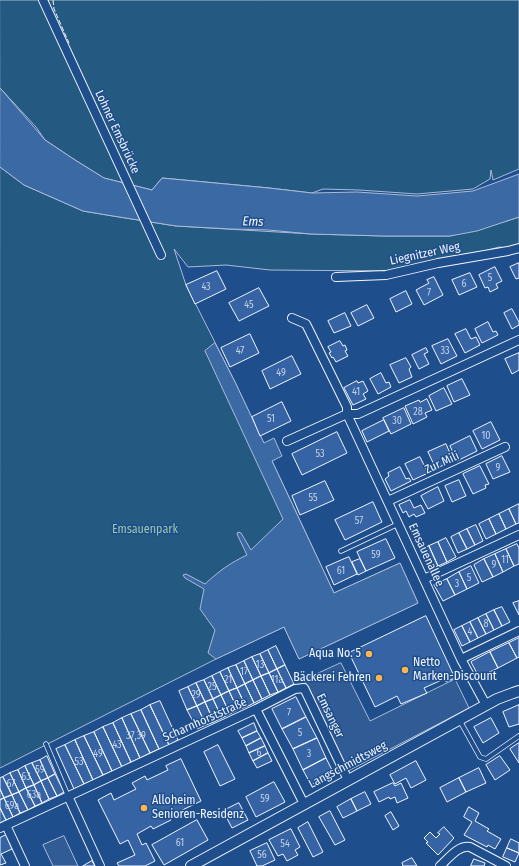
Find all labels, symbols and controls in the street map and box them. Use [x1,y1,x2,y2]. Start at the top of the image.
street label: Lohner Emsbrücke [91,88,143,176]
water label: Ems [242,214,264,230]
street label: Liegnitzer Weg [389,240,461,268]
house number: 5 [488,272,492,284]
house number: 6 [462,278,466,290]
house number: 43 [201,281,211,293]
house number: 7 [427,287,431,299]
house number: 45 [244,299,254,311]
house number: 47 [236,345,244,357]
house number: 33 [440,345,450,357]
house number: 49 [276,367,286,379]
house number: 41 [352,386,360,398]
house number: 28 [413,406,423,418]
house number: 51 [267,413,275,425]
house number: 30 [392,415,402,427]
house number: 10 [481,430,491,442]
house number: 53 [315,448,325,460]
street label: Zur Mili [422,449,462,477]
house number: 9 [496,462,500,474]
house number: 55 [308,492,318,504]
house number: 57 [355,515,363,527]
street label: Emsauenallee [405,521,447,589]
park label: Emsauenpark [112,523,178,537]
house number: 59 [371,549,381,561]
house number: 11 [501,554,509,566]
house number: 9 [492,559,496,571]
house number: 61 [337,565,345,577]
house number: 5 [467,572,471,584]
house number: 3 [455,578,459,590]
house number: 8 [484,618,488,630]
house number: 4 [468,626,472,638]
place label: Aqua No. 5 [309,647,361,661]
marker: Aqua No. 5 [364,649,374,659]
place label: Netto Marken-Discount [413,656,497,684]
house number: 13 [256,659,264,671]
marker: Netto Marken-Discount [400,665,410,675]
house number: 17 [240,666,248,678]
place label: Bäckerei Fehren [293,671,371,685]
marker: Bäckerei Fehren [374,673,384,683]
house number: 21 [224,674,232,686]
house number: 11a [271,674,283,686]
house number: 25 [208,681,216,693]
house number: 29 [191,689,201,701]
street label: Emsanger [313,691,347,741]
street label: Scharnhorststraße [161,695,249,745]
house number: 7 [287,707,291,719]
house number: 5 [298,727,302,739]
house number: 37,39 [126,730,146,742]
street label: Langschmidtsweg [306,738,390,792]
house number: 43 [112,739,122,751]
house number: 6 [257,747,261,759]
house number: 49 [93,748,103,760]
house number: 3 [307,748,311,760]
house number: 53 [74,756,84,768]
house number: 59 [35,764,45,776]
house number: 63 [21,771,31,783]
house number: 67 [7,778,15,790]
house number: 63a [27,789,41,801]
house number: 59 [260,793,270,805]
place label: Alloheim Senioren-Residenz [152,794,244,822]
house number: 69a [5,800,19,812]
marker: Alloheim Senioren-Residenz [139,803,149,813]
house number: 61 [176,837,184,849]
house number: 54 [280,838,290,850]
house number: 56 [257,849,267,861]

